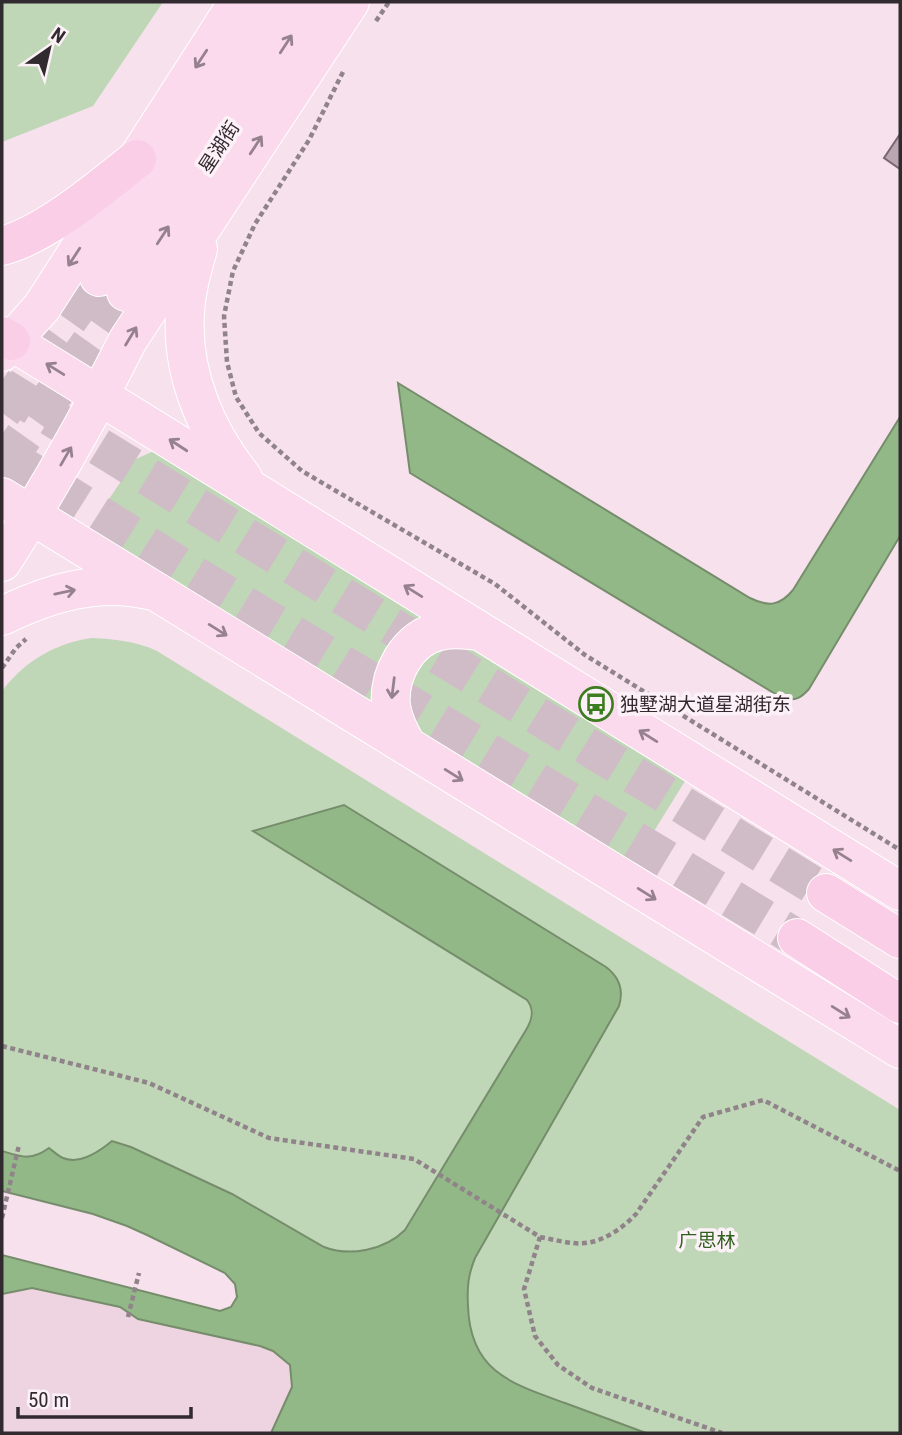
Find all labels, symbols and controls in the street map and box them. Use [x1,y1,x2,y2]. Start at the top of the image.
north arrow [14,14,84,84]
text: N [47,23,69,48]
one-way arrow [279,34,293,54]
one-way arrow [194,49,208,68]
street label: 星湖街 [194,117,244,177]
one-way arrow [249,136,263,156]
one-way arrow [155,226,170,245]
one-way arrow [66,247,80,267]
one-way arrow [124,326,138,346]
one-way arrow [46,361,66,375]
one-way arrow [169,437,189,451]
one-way arrow [59,447,73,467]
one-way arrow [53,584,76,598]
one-way arrow [403,584,423,598]
one-way arrow [207,623,227,637]
one-way arrow [386,676,399,699]
bus stop icon: 独墅湖大道星湖街东 [577,685,615,723]
place label: 独墅湖大道星湖街东 [620,693,791,716]
one-way arrow [639,729,659,743]
one-way arrow [443,768,463,782]
one-way arrow [833,848,853,862]
one-way arrow [637,887,657,901]
one-way arrow [831,1006,851,1020]
park label: 广思林 [678,1229,736,1252]
scale bar [18,1376,191,1420]
text: 50 m [28,1388,69,1412]

